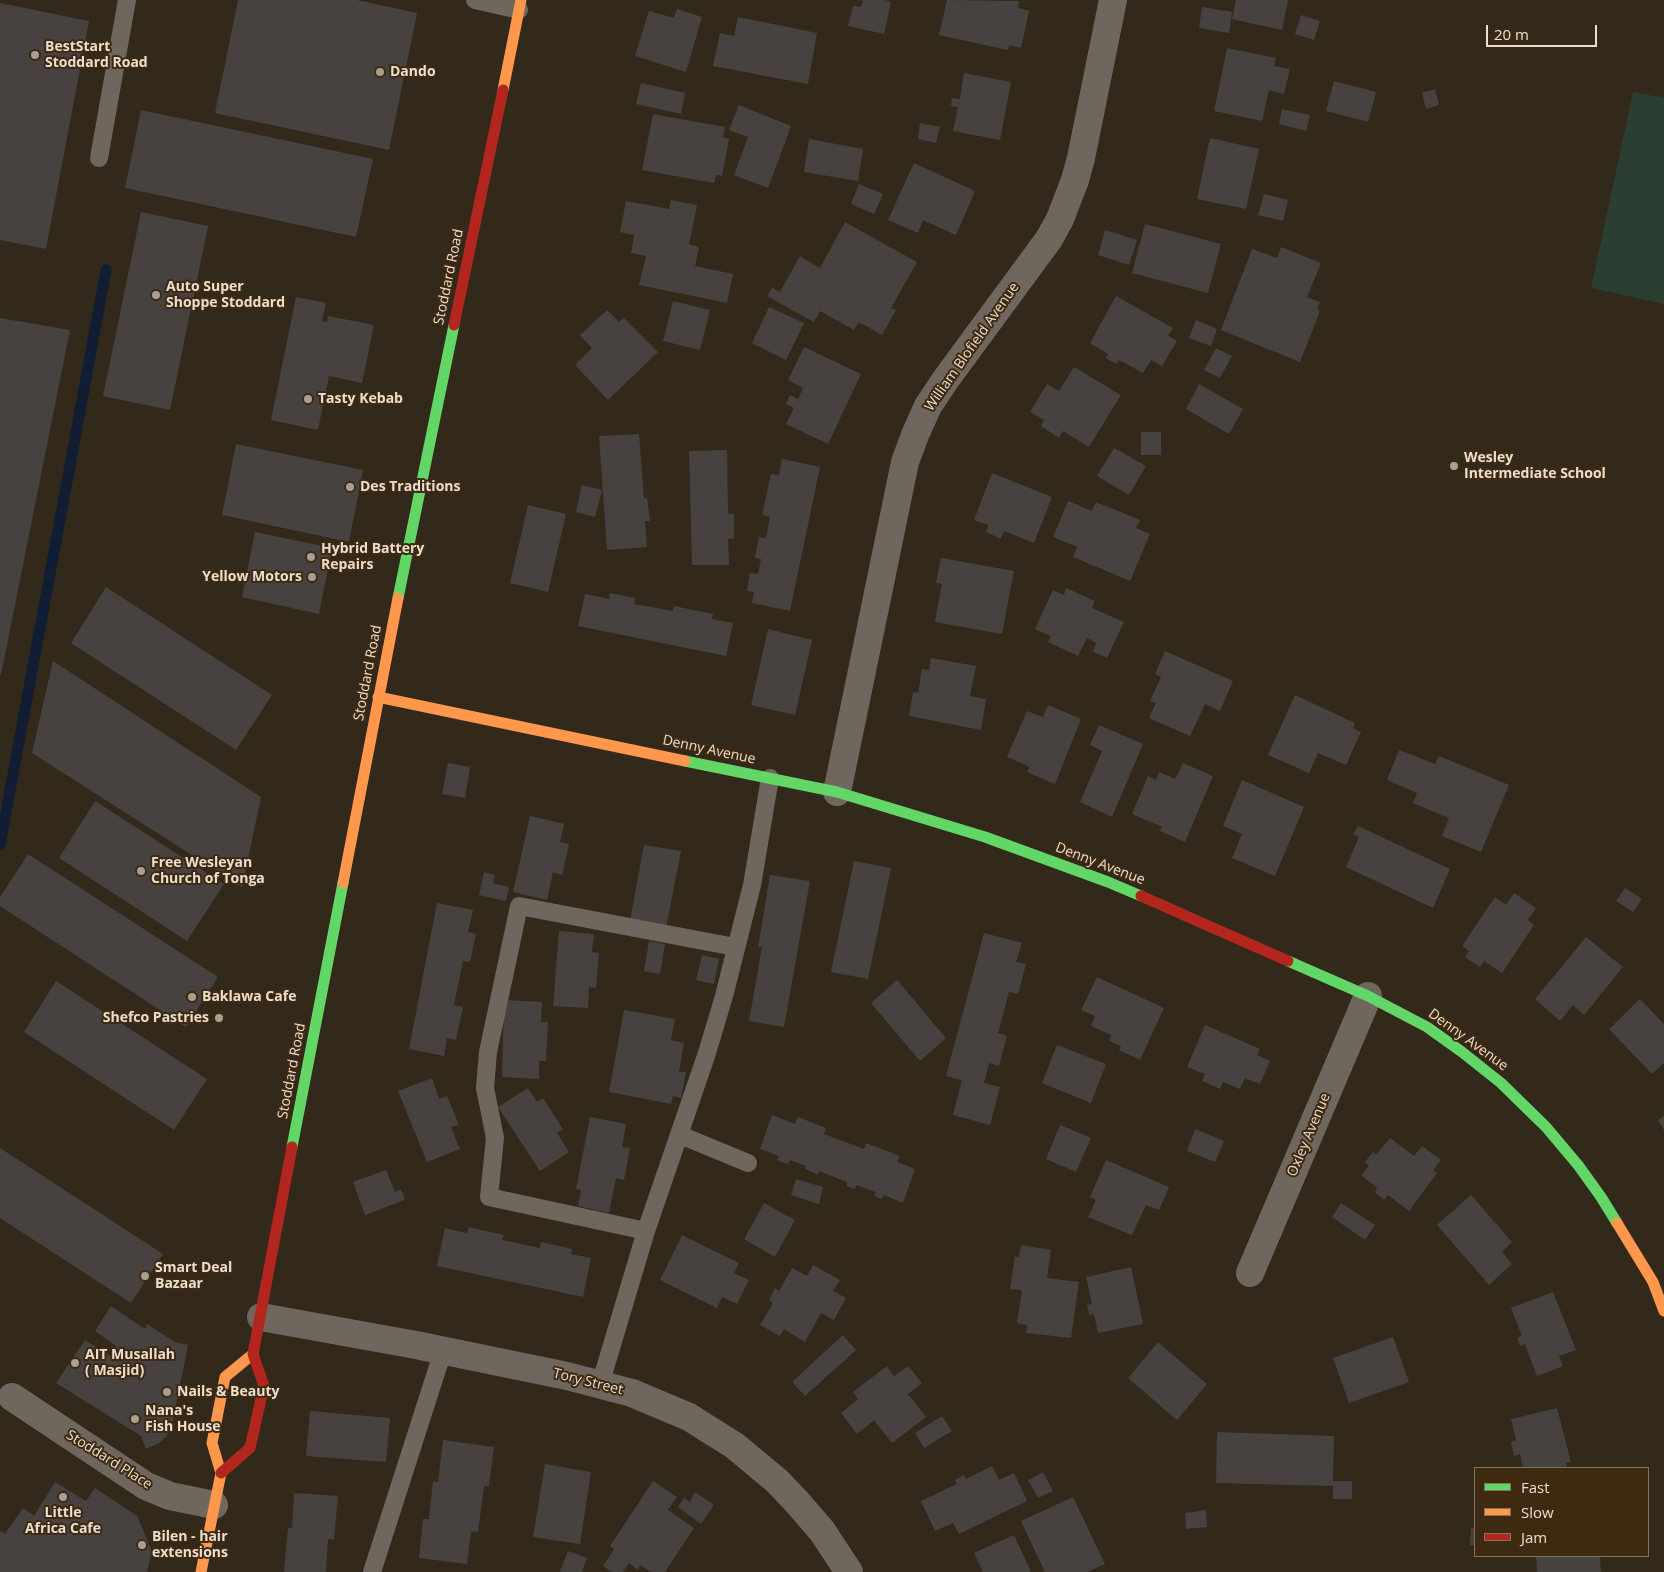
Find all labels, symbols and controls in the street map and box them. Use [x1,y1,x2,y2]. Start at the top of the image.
scale bar [1489,15,1600,47]
text: 20 m [1494,24,1529,44]
place label: BestStart Stoddard Road [45,39,148,72]
marker: BestStart Stoddard Road [29,49,41,61]
place label: Dando [390,64,436,80]
marker: Dando [374,66,386,78]
street label: Stoddard Road [431,228,467,326]
place label: Auto Super Shoppe Stoddard [166,279,285,312]
street label: William Blofield Avenue [921,280,1023,414]
marker: Auto Super Shoppe Stoddard [150,289,162,301]
place label: Tasty Kebab [318,391,403,407]
marker: Tasty Kebab [302,393,314,405]
place label: Wesley Intermediate School [1464,450,1606,482]
marker: Wesley Intermediate School [1448,460,1460,472]
place label: Des Traditions [360,479,460,495]
marker: Des Traditions [344,481,356,493]
place label: Hybrid Battery Repairs [321,541,424,574]
marker: Hybrid Battery Repairs [305,551,317,563]
place label: Yellow Motors [202,569,302,585]
marker: Yellow Motors [306,571,318,583]
street label: Stoddard Road [350,624,386,722]
street label: Denny Avenue [661,732,757,768]
street label: Denny Avenue [1053,839,1147,889]
place label: Free Wesleyan Church of Tonga [151,855,265,888]
marker: Free Wesleyan Church of Tonga [135,865,147,877]
place label: Baklawa Cafe [202,989,296,1005]
marker: Baklawa Cafe [186,991,198,1003]
street label: Denny Avenue [1425,1005,1511,1075]
place label: Shefco Pastries [103,1010,209,1026]
marker: Shefco Pastries [213,1012,225,1024]
street label: Stoddard Road [274,1022,310,1120]
street label: Oxley Avenue [1284,1091,1334,1179]
place label: Smart Deal Bazaar [155,1260,232,1292]
marker: Smart Deal Bazaar [139,1270,151,1282]
place label: AIT Musallah ( Masjid) [85,1347,175,1380]
marker: AIT Musallah ( Masjid) [69,1357,81,1369]
street label: Tory Street [551,1365,625,1399]
place label: Nails & Beauty [177,1384,279,1400]
marker: Nails & Beauty [161,1386,173,1398]
place label: Nana's Fish House [145,1403,221,1435]
marker: Nana's Fish House [129,1413,141,1425]
street label: Stoddard Place [63,1427,155,1493]
legend [1474,1467,1649,1557]
text: Fast [1521,1477,1550,1497]
marker: Little Africa Cafe [57,1491,69,1503]
text: Slow [1521,1502,1554,1522]
place label: Little Africa Cafe [25,1505,101,1538]
text: Jam [1521,1527,1547,1547]
place label: Bilen - hair extensions [152,1529,228,1561]
marker: Bilen - hair extensions [136,1539,148,1551]

